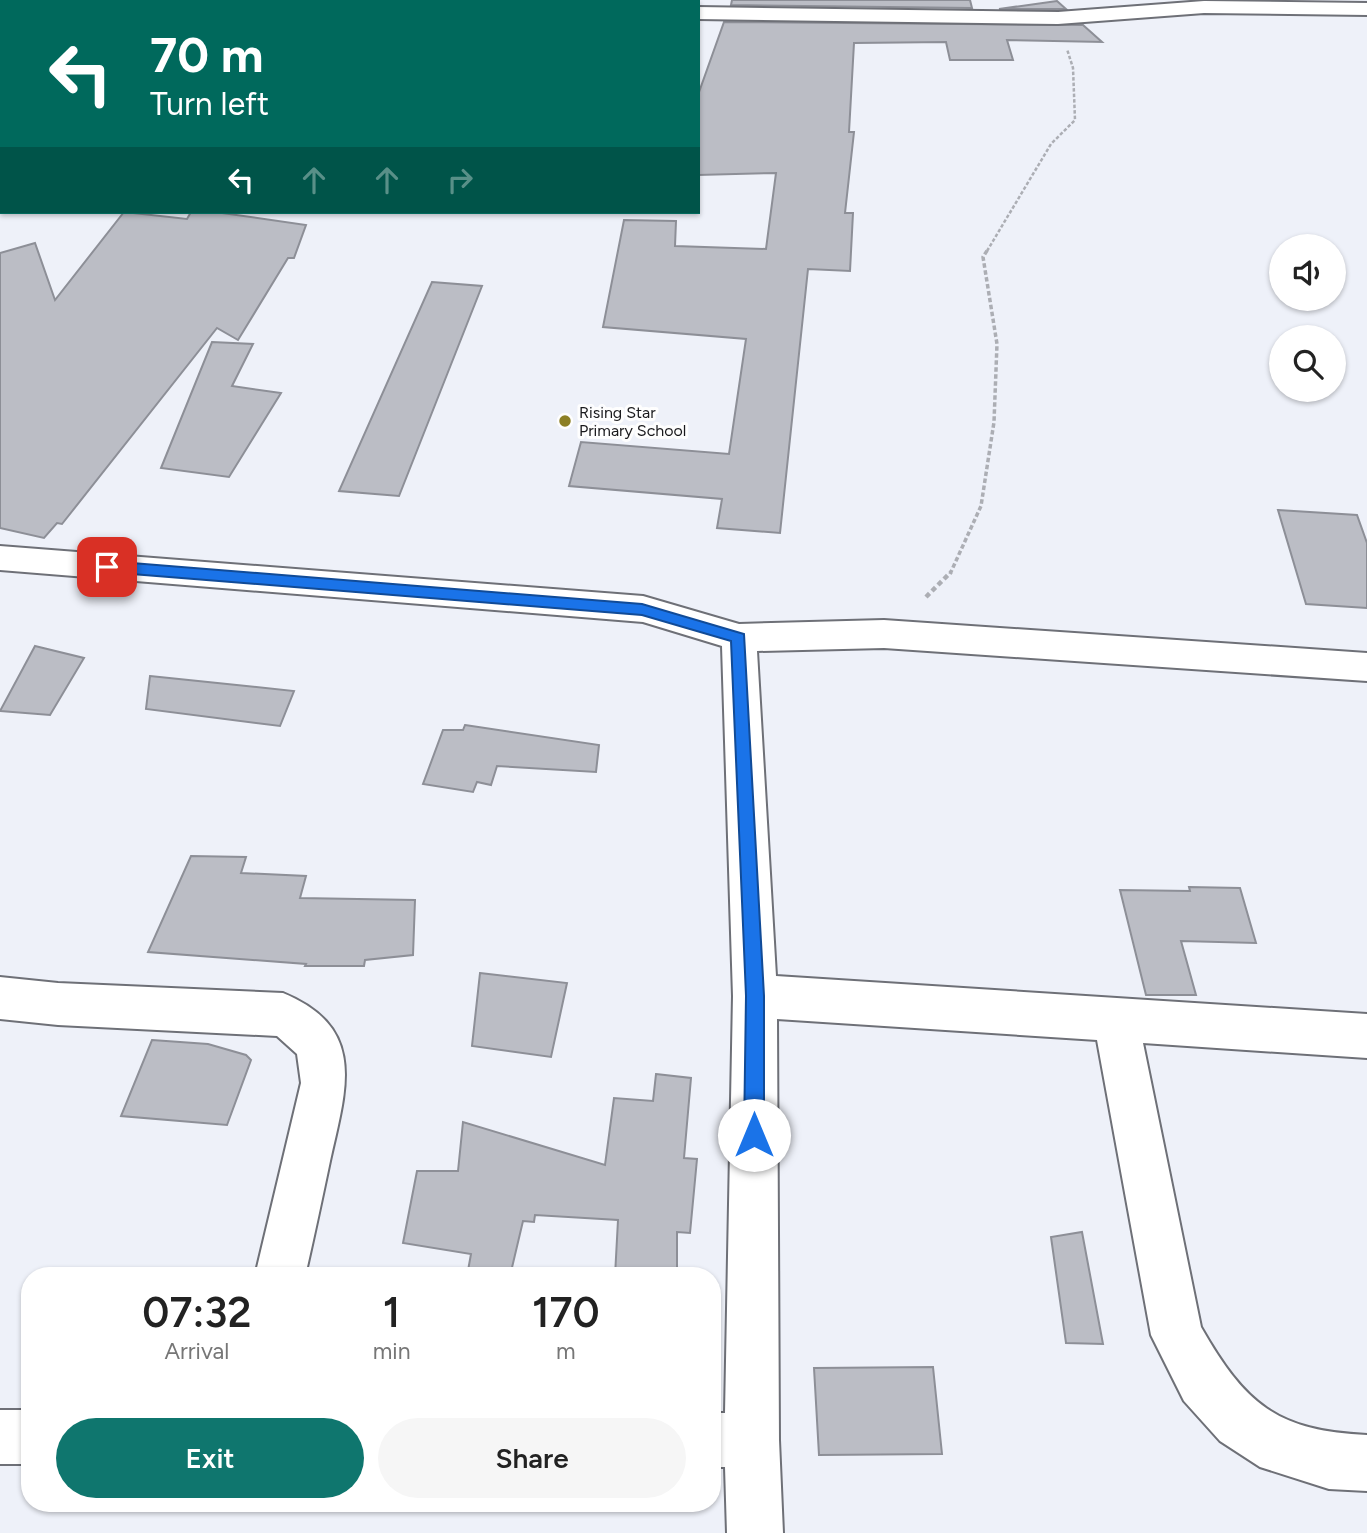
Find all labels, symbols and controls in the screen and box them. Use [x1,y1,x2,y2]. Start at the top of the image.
text: 70 m [150,25,263,84]
icon: left [35,28,126,119]
text: Turn left [150,85,269,123]
icon: left [222,161,260,199]
icon: ahead [295,161,333,199]
icon: ahead [368,161,406,199]
icon: right [441,161,479,199]
map controls [1269,234,1346,402]
button: sound [1269,234,1346,311]
button: search [1269,325,1346,402]
place label: Rising Star Primary School [579,403,686,440]
marker: Rising Star Primary School [557,413,573,429]
pin [77,537,137,597]
icon: arrive [88,548,126,586]
position arrow [717,1098,791,1172]
text: 07:32 [142,1287,251,1338]
text: 1 [383,1287,400,1338]
text: 170 [532,1287,600,1338]
text: Arrival [164,1337,229,1365]
text: min [373,1337,411,1365]
text: m [556,1337,576,1365]
button: Exit [56,1418,364,1498]
button: Share [378,1418,686,1498]

